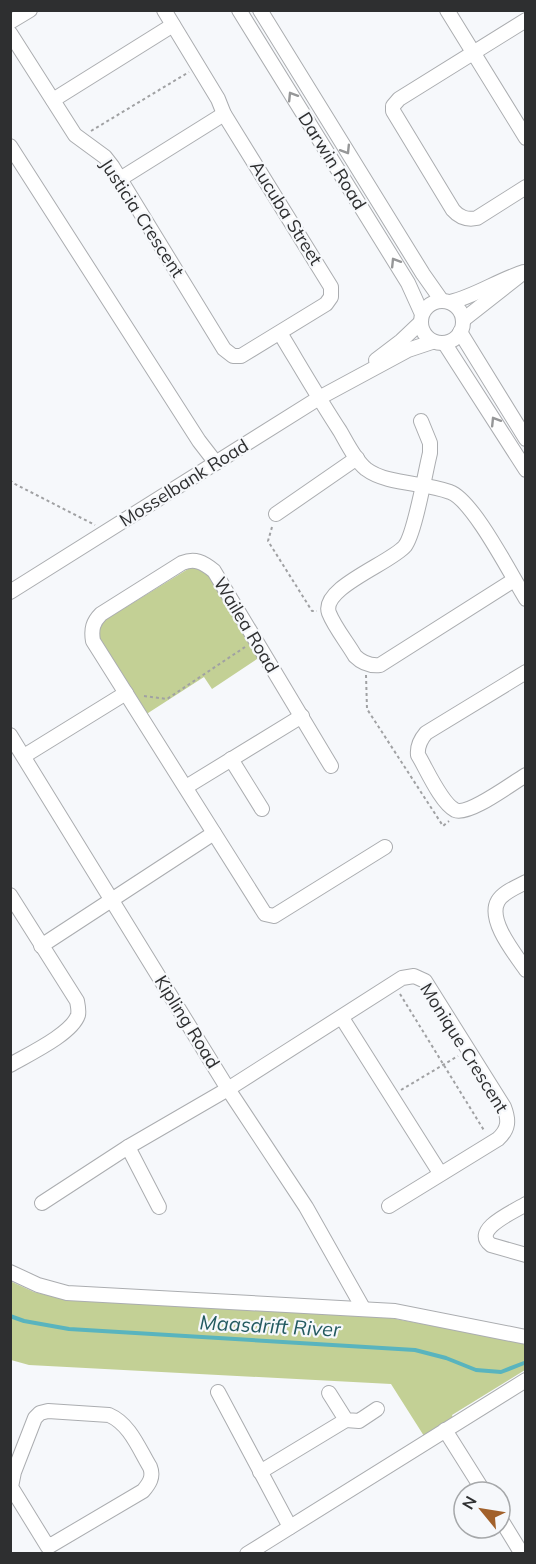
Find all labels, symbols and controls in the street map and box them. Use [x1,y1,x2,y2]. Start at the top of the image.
one-way arrow [288,92,300,102]
street label: Darwin Road [293,108,371,214]
one-way arrow [339,144,351,154]
street label: Justicia Crescent [95,154,189,282]
street label: Aucuba Street [245,156,328,269]
one-way arrow [390,258,402,268]
one-way arrow [490,417,502,427]
street label: Mosselbank Road [115,434,253,532]
street label: Wailea Road [209,573,284,677]
street label: Kipling Road [150,971,225,1072]
street label: Monique Crescent [415,978,514,1117]
water label: Maasdrift River [199,1309,342,1342]
north arrow [452,1480,512,1540]
text: N [457,1492,481,1513]

